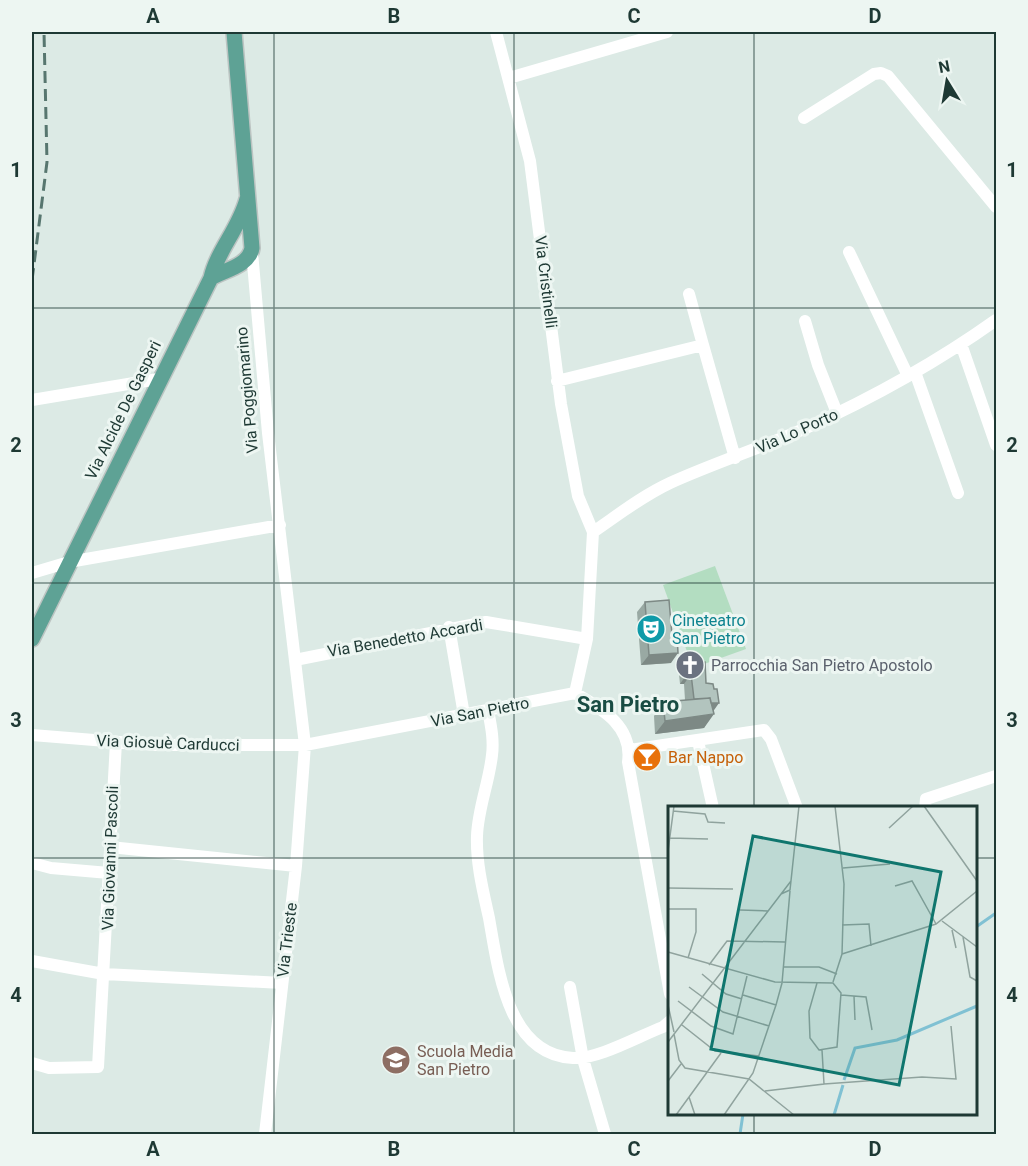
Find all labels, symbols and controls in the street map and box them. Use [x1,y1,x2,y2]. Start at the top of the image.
text: A [146,4,160,28]
text: B [388,4,400,28]
text: C [627,4,641,28]
text: D [869,4,882,28]
north arrow [917,51,977,111]
text: N [937,56,952,77]
text: 1 [10,158,22,182]
text: 1 [1006,158,1018,182]
street label: Via Cristinelli [531,235,561,329]
street label: Via Poggiomarino [232,326,262,454]
street label: Via Alcide De Gasperi [81,337,165,483]
street label: Via Lo Porto [753,405,841,457]
text: 2 [10,433,22,457]
text: 2 [1006,433,1018,457]
place label: Cineteatro San Pietro [672,611,746,648]
theatre icon: Cineteatro San Pietro [635,613,667,645]
street label: Via Benedetto Accardi [326,615,484,661]
church icon: Parrocchia San Pietro Apostolo [674,649,706,681]
place label: Parrocchia San Pietro Apostolo [711,656,933,675]
district label: San Pietro [577,692,679,717]
street label: Via San Pietro [429,693,531,731]
text: 3 [10,708,22,732]
text: 3 [1006,708,1018,732]
street label: Via Giosuè Carducci [96,731,240,755]
bar icon: Bar Nappo [631,741,663,773]
place label: Bar Nappo [668,748,743,767]
street label: Via Giovanni Pascoli [98,785,122,931]
inset map [668,806,977,1115]
street label: Via Trieste [273,902,301,978]
text: 4 [10,983,22,1007]
text: 4 [1006,983,1018,1007]
place label: Scuola Media San Pietro [417,1042,513,1079]
school or university icon: Scuola Media San Pietro [380,1044,412,1076]
text: A [146,1137,160,1161]
text: B [388,1137,400,1161]
text: C [627,1137,641,1161]
text: D [869,1137,882,1161]

